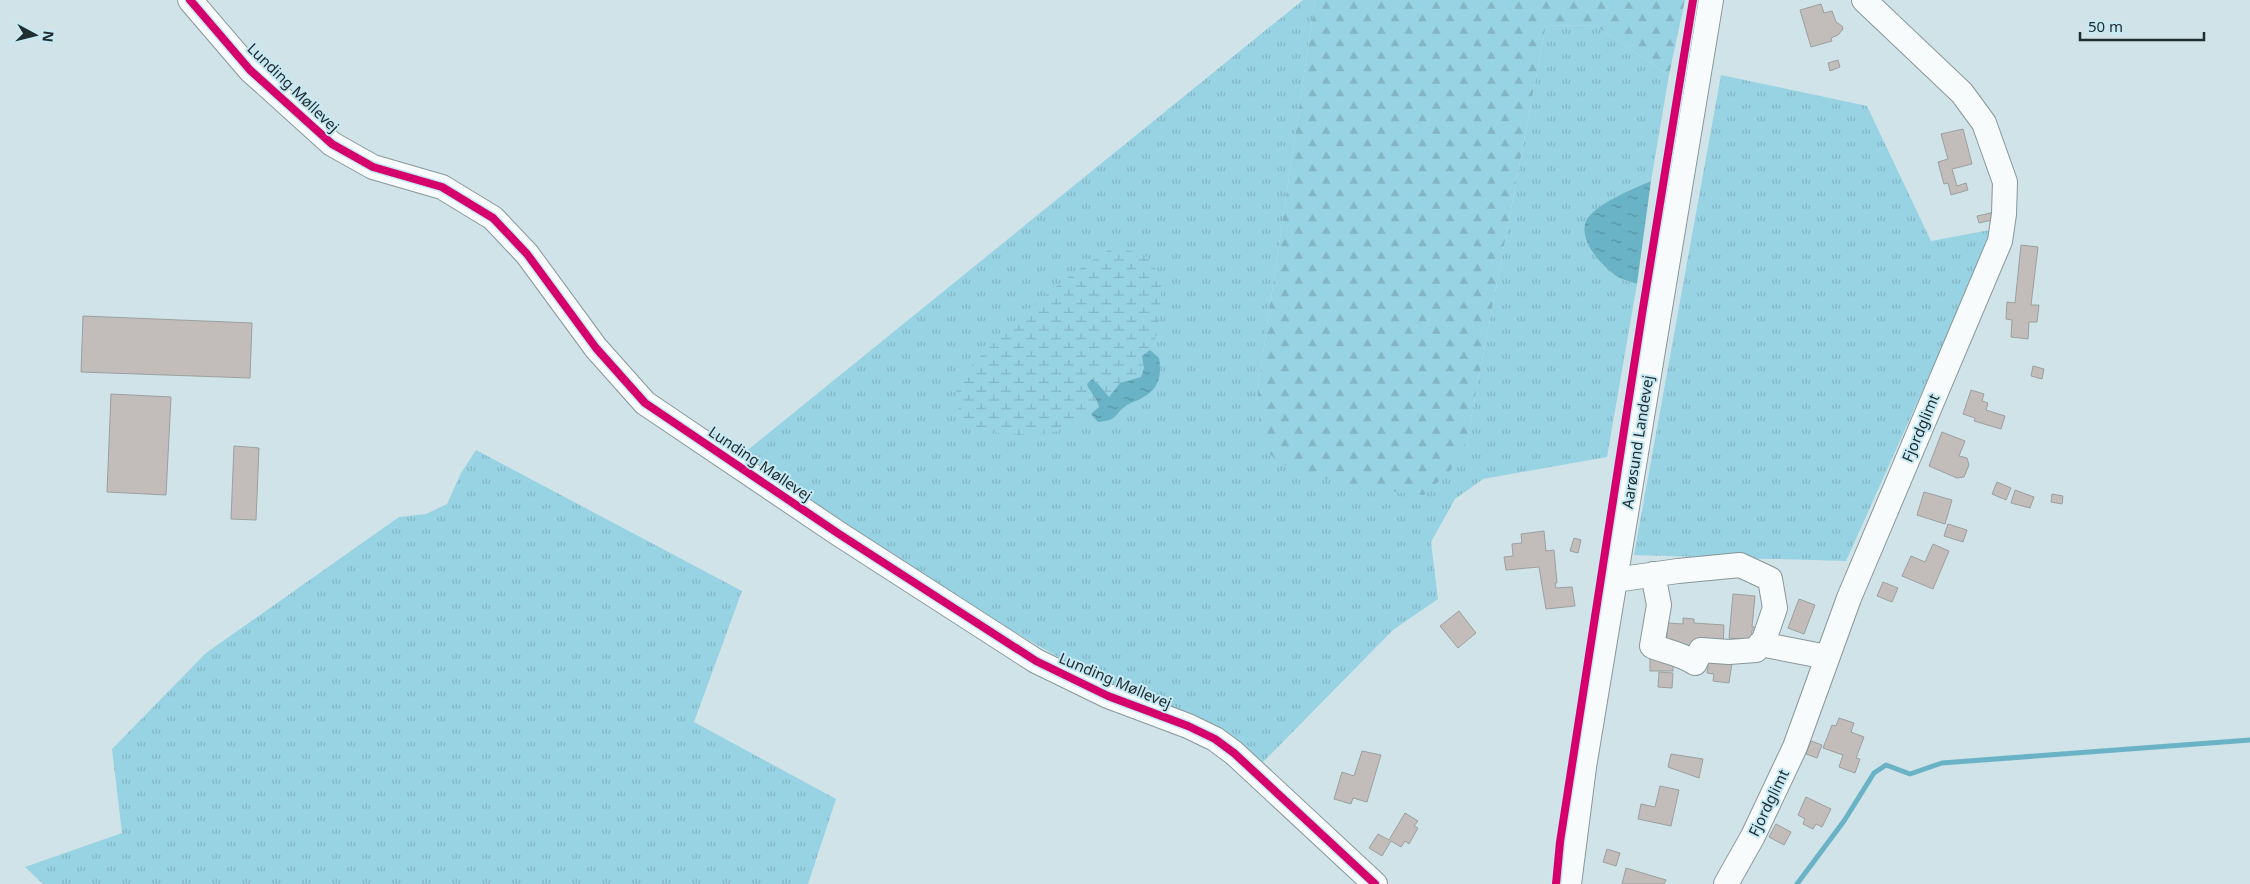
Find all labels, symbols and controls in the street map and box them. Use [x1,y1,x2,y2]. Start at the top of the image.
north arrow [10,10,60,60]
scale bar [2080,10,2204,42]
text: 50 m [2088,16,2123,36]
text: N [38,30,59,43]
street label: Lunding Møllevej [243,38,344,136]
street label: Aarøsund Landevej [1617,374,1657,510]
street label: Fjordglimt [1897,390,1944,465]
street label: Lunding Møllevej [705,421,816,505]
street label: Lunding Møllevej [1056,647,1175,713]
street label: Fjordglimt [1743,765,1793,839]

